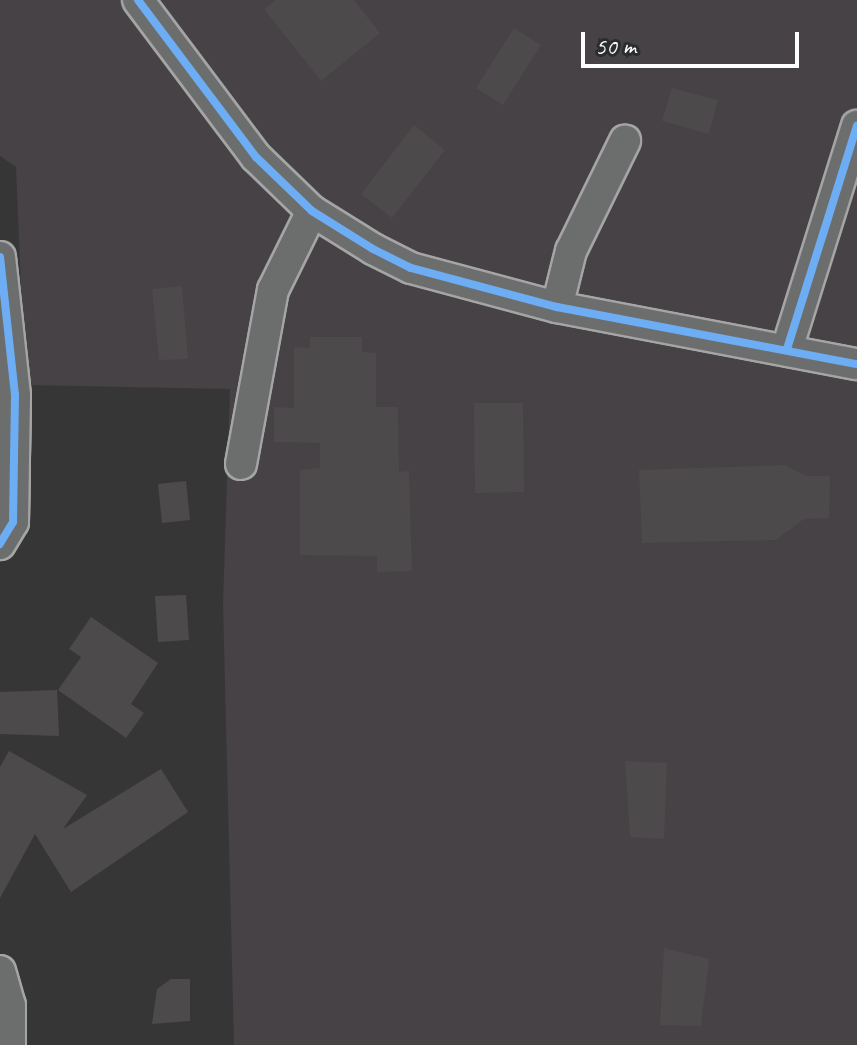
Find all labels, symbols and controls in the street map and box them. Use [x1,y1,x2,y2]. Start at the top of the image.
scale bar [585,16,803,66]
text: 50 m [595,31,636,61]

